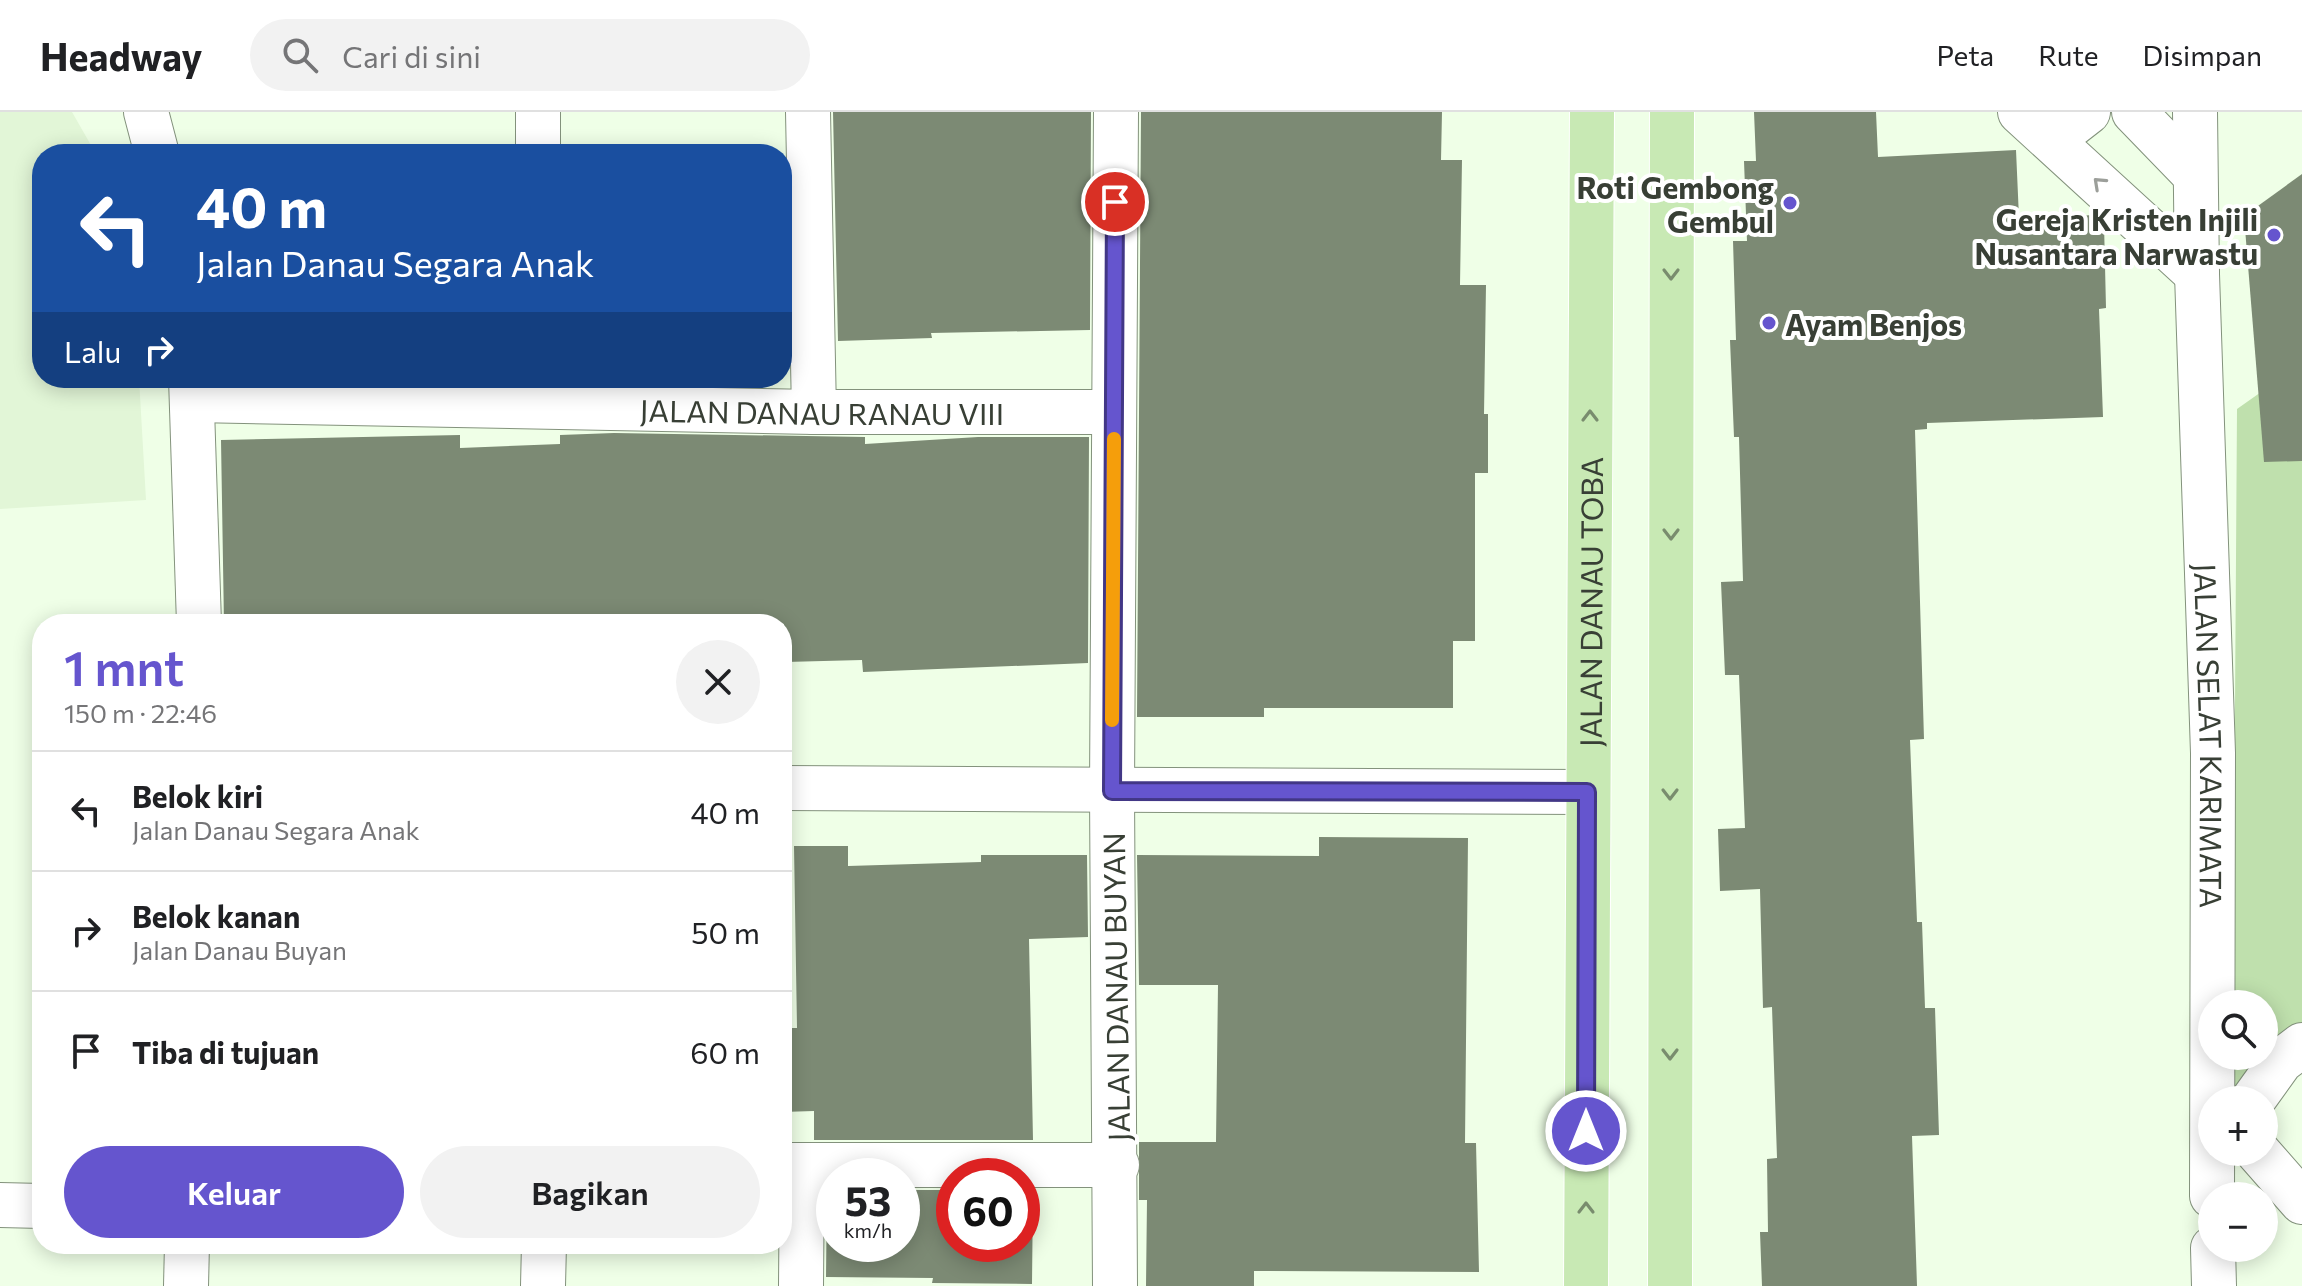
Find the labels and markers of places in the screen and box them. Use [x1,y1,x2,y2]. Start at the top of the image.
pin [1081,168,1149,236]
place label: Roti Gembong Gembul [1576,168,1774,239]
marker: Roti Gembong Gembul [1781,194,1799,212]
place label: Gereja Kristen Injili Nusantara Narwastu [1974,200,2258,271]
marker: Gereja Kristen Injili Nusantara Narwastu [2265,226,2283,244]
place label: Ayam Benjos [1785,305,1962,342]
marker: Ayam Benjos [1760,314,1778,332]

